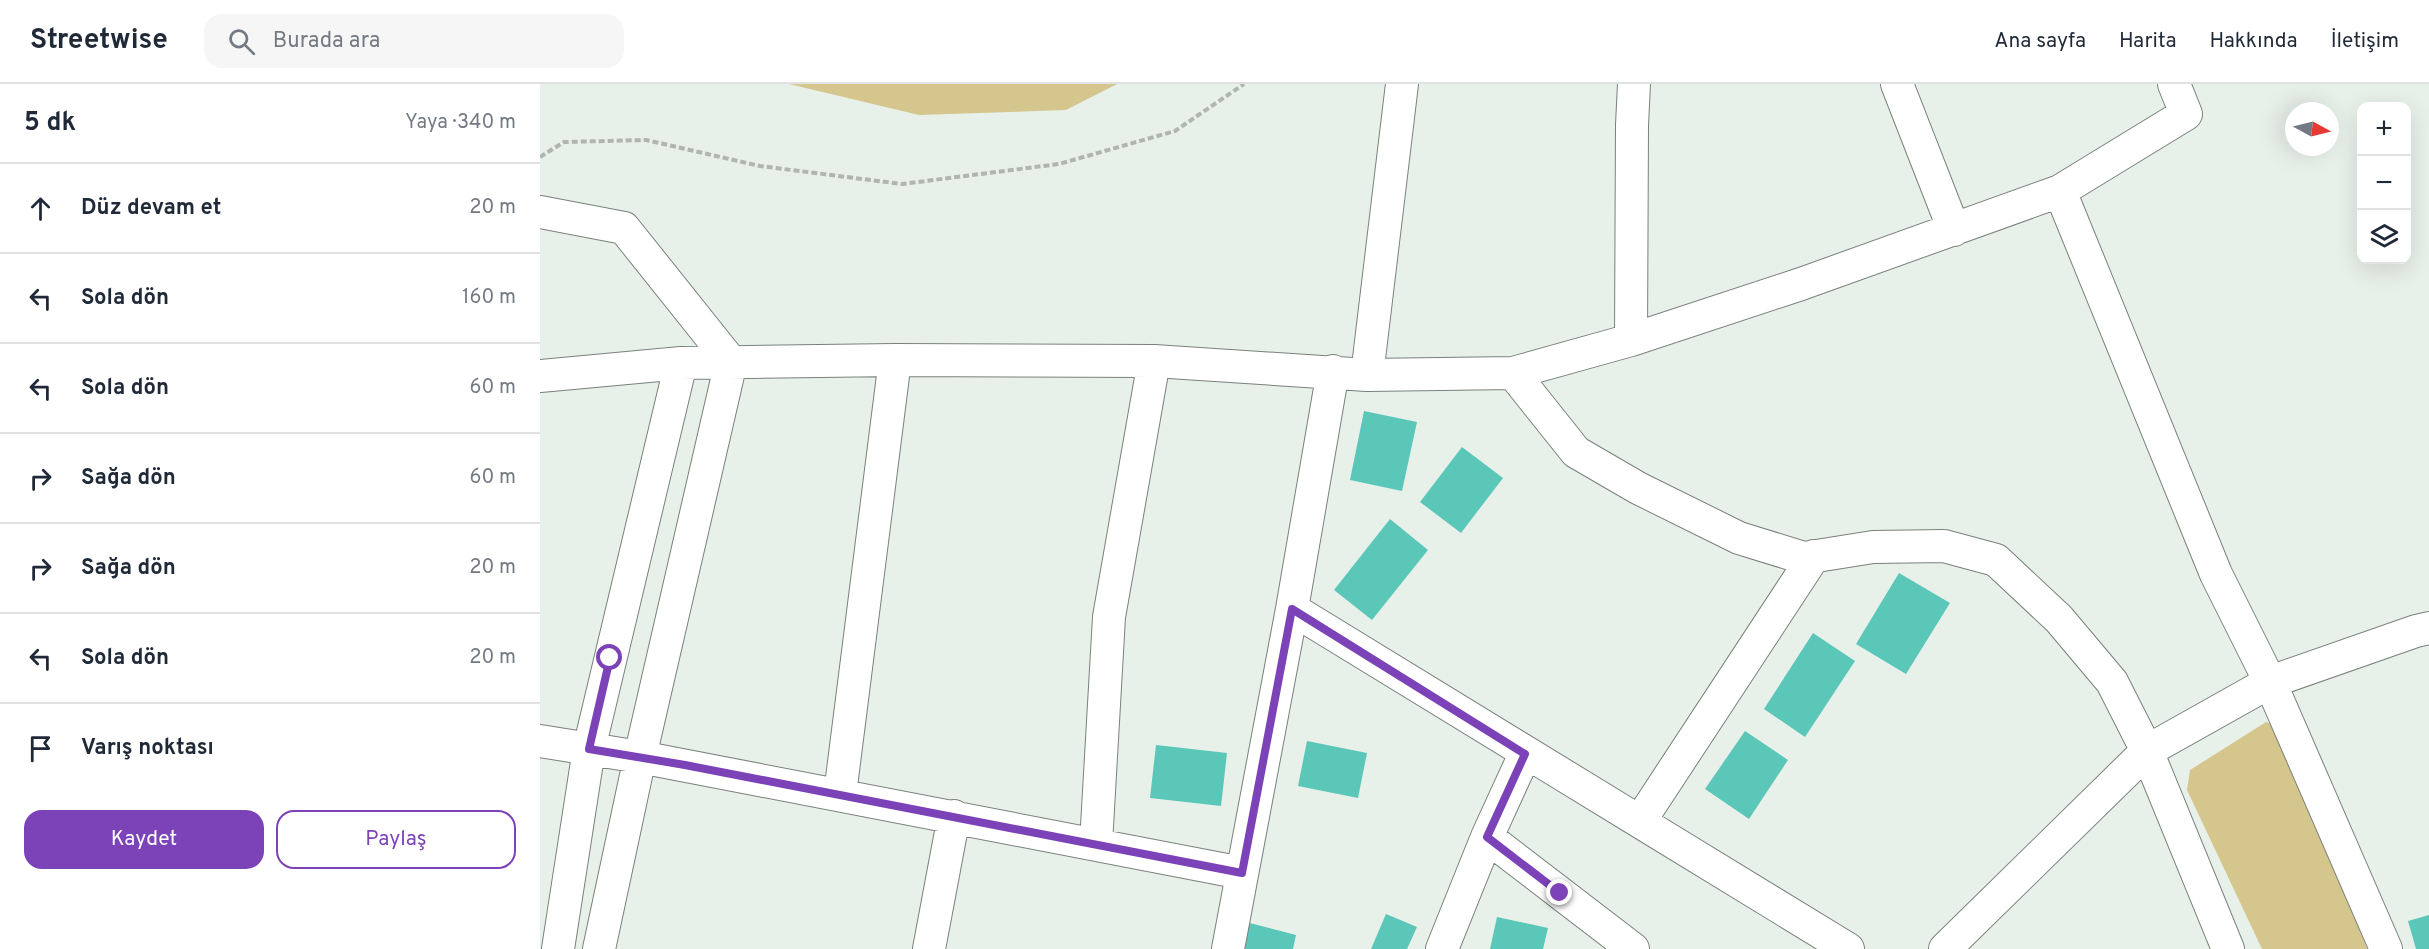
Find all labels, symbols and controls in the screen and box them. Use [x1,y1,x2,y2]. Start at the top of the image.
search box [204,14,624,68]
text: Streetwise [30,23,168,59]
icon: search [225,25,258,58]
text: Burada ara [273,28,380,55]
text: Ana sayfa [1994,28,2086,55]
text: Harita [2119,28,2177,55]
text: Hakkında [2210,28,2298,55]
text: İletişim [2331,28,2399,55]
north arrow [2285,102,2339,156]
map controls [2357,102,2411,264]
button: + [2357,102,2411,156]
text: 5 dk [24,107,76,140]
text: Yaya · 340 m [405,110,516,136]
button: − [2357,156,2411,210]
icon: ahead [24,192,57,225]
text: Düz devam et [81,195,221,222]
text: 20 m [469,195,516,221]
button: layers [2357,210,2411,264]
icon: left [24,282,57,315]
text: Sola dön [81,285,169,312]
text: 160 m [462,285,516,311]
icon: left [24,372,57,405]
text: Sola dön [81,375,169,402]
text: 60 m [470,375,516,401]
icon: right [24,462,57,495]
text: Sağa dön [81,465,176,492]
text: 60 m [470,465,516,491]
icon: right [24,552,57,585]
text: Sağa dön [81,555,176,582]
text: 20 m [469,555,516,581]
icon: left [24,642,57,675]
route start [596,644,622,670]
text: Sola dön [81,645,169,672]
text: 20 m [469,645,516,671]
icon: arrive [24,732,57,765]
text: Varış noktası [81,735,214,762]
button: Kaydet [24,810,264,869]
button: Paylaş [276,810,516,869]
route end [1546,879,1572,905]

